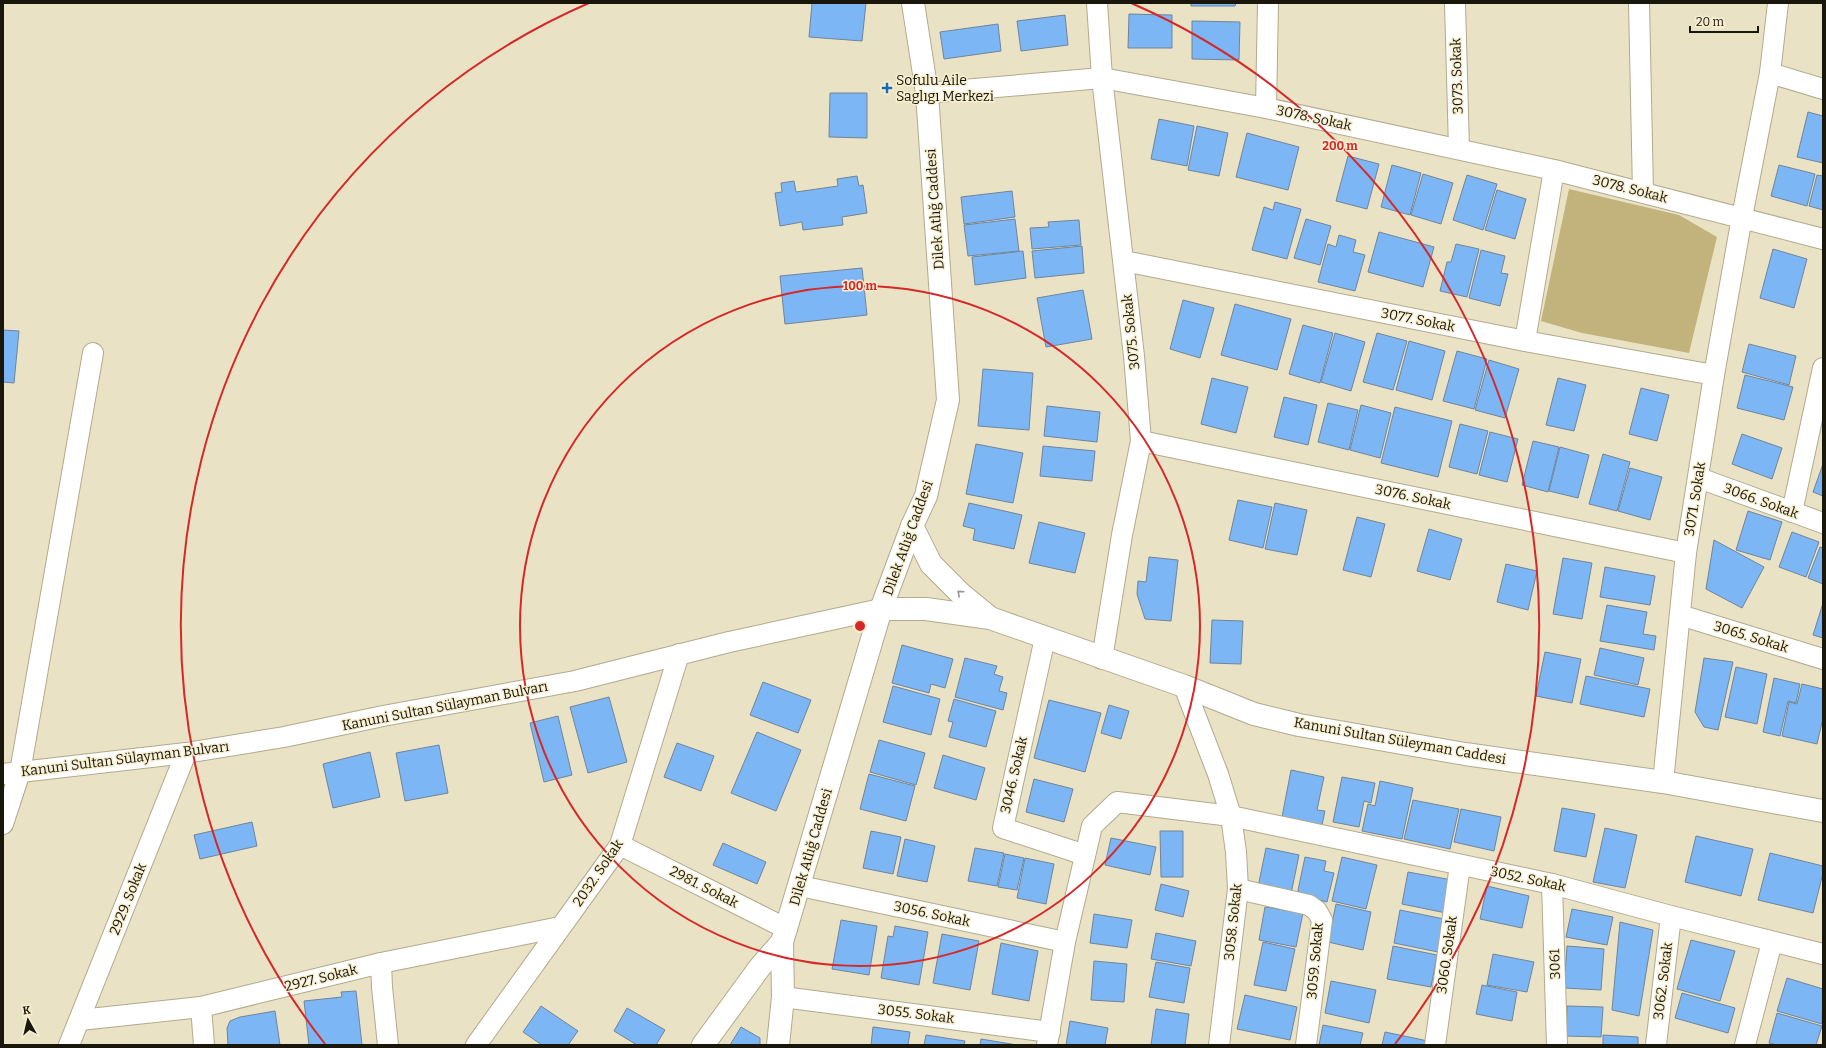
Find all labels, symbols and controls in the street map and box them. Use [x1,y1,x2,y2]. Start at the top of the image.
scale bar [1690,8,1758,34]
text: 20 m [1696,15,1725,29]
street label: 3073. Sokak [1447,38,1467,114]
place label: Sofulu Aile Saglıgı Merkezi [896,72,994,105]
marker: Sofulu Aile Saglıgı Merkezi [881,82,893,94]
street label: 3078. Sokak [1275,102,1353,134]
text: 200 m [1322,139,1358,153]
street label: Dilek Atlığ Caddesi [922,148,948,270]
street label: 3078. Sokak [1591,171,1669,207]
text: 100 m [843,279,878,293]
street label: 3075. Sokak [1119,293,1143,371]
street label: 3077. Sokak [1380,304,1457,336]
street label: 3071. Sokak [1681,461,1709,537]
street label: Dilek Atlığ Caddesi [879,478,937,598]
street label: 3066. Sokak [1721,480,1801,522]
street label: 3076. Sokak [1373,481,1453,513]
one-way arrow [958,591,965,598]
street label: 3065. Sokak [1712,618,1790,656]
centre of rings [853,619,867,633]
street label: Kanuni Sultan Sülayman Bulvarı [341,678,549,734]
street label: Kanuni Sultan Süleyman Caddesi [1293,714,1507,768]
street label: 3046. Sokak [997,735,1031,815]
street label: Kanuni Sultan Sülayman Bulvarı [20,738,230,780]
street label: Dilek Atlığ Caddesi [786,786,836,908]
street label: 2032. Sokak [569,836,627,910]
street label: 2929. Sokak [106,860,150,937]
street label: 2981. Sokak [667,862,741,912]
street label: 3052. Sokak [1489,863,1567,895]
street label: 3058. Sokak [1221,883,1246,961]
street label: 3056. Sokak [892,898,972,930]
street label: 3060. Sokak [1433,915,1461,995]
street label: 3059. Sokak [1303,922,1327,1000]
street label: 3062. Sokak [1650,941,1676,1021]
street label: 3061 [1546,948,1564,980]
street label: 2927. Sokak [283,961,359,995]
north arrow [8,1000,48,1040]
street label: 3055. Sokak [877,1001,955,1027]
text: K [22,1004,32,1018]

